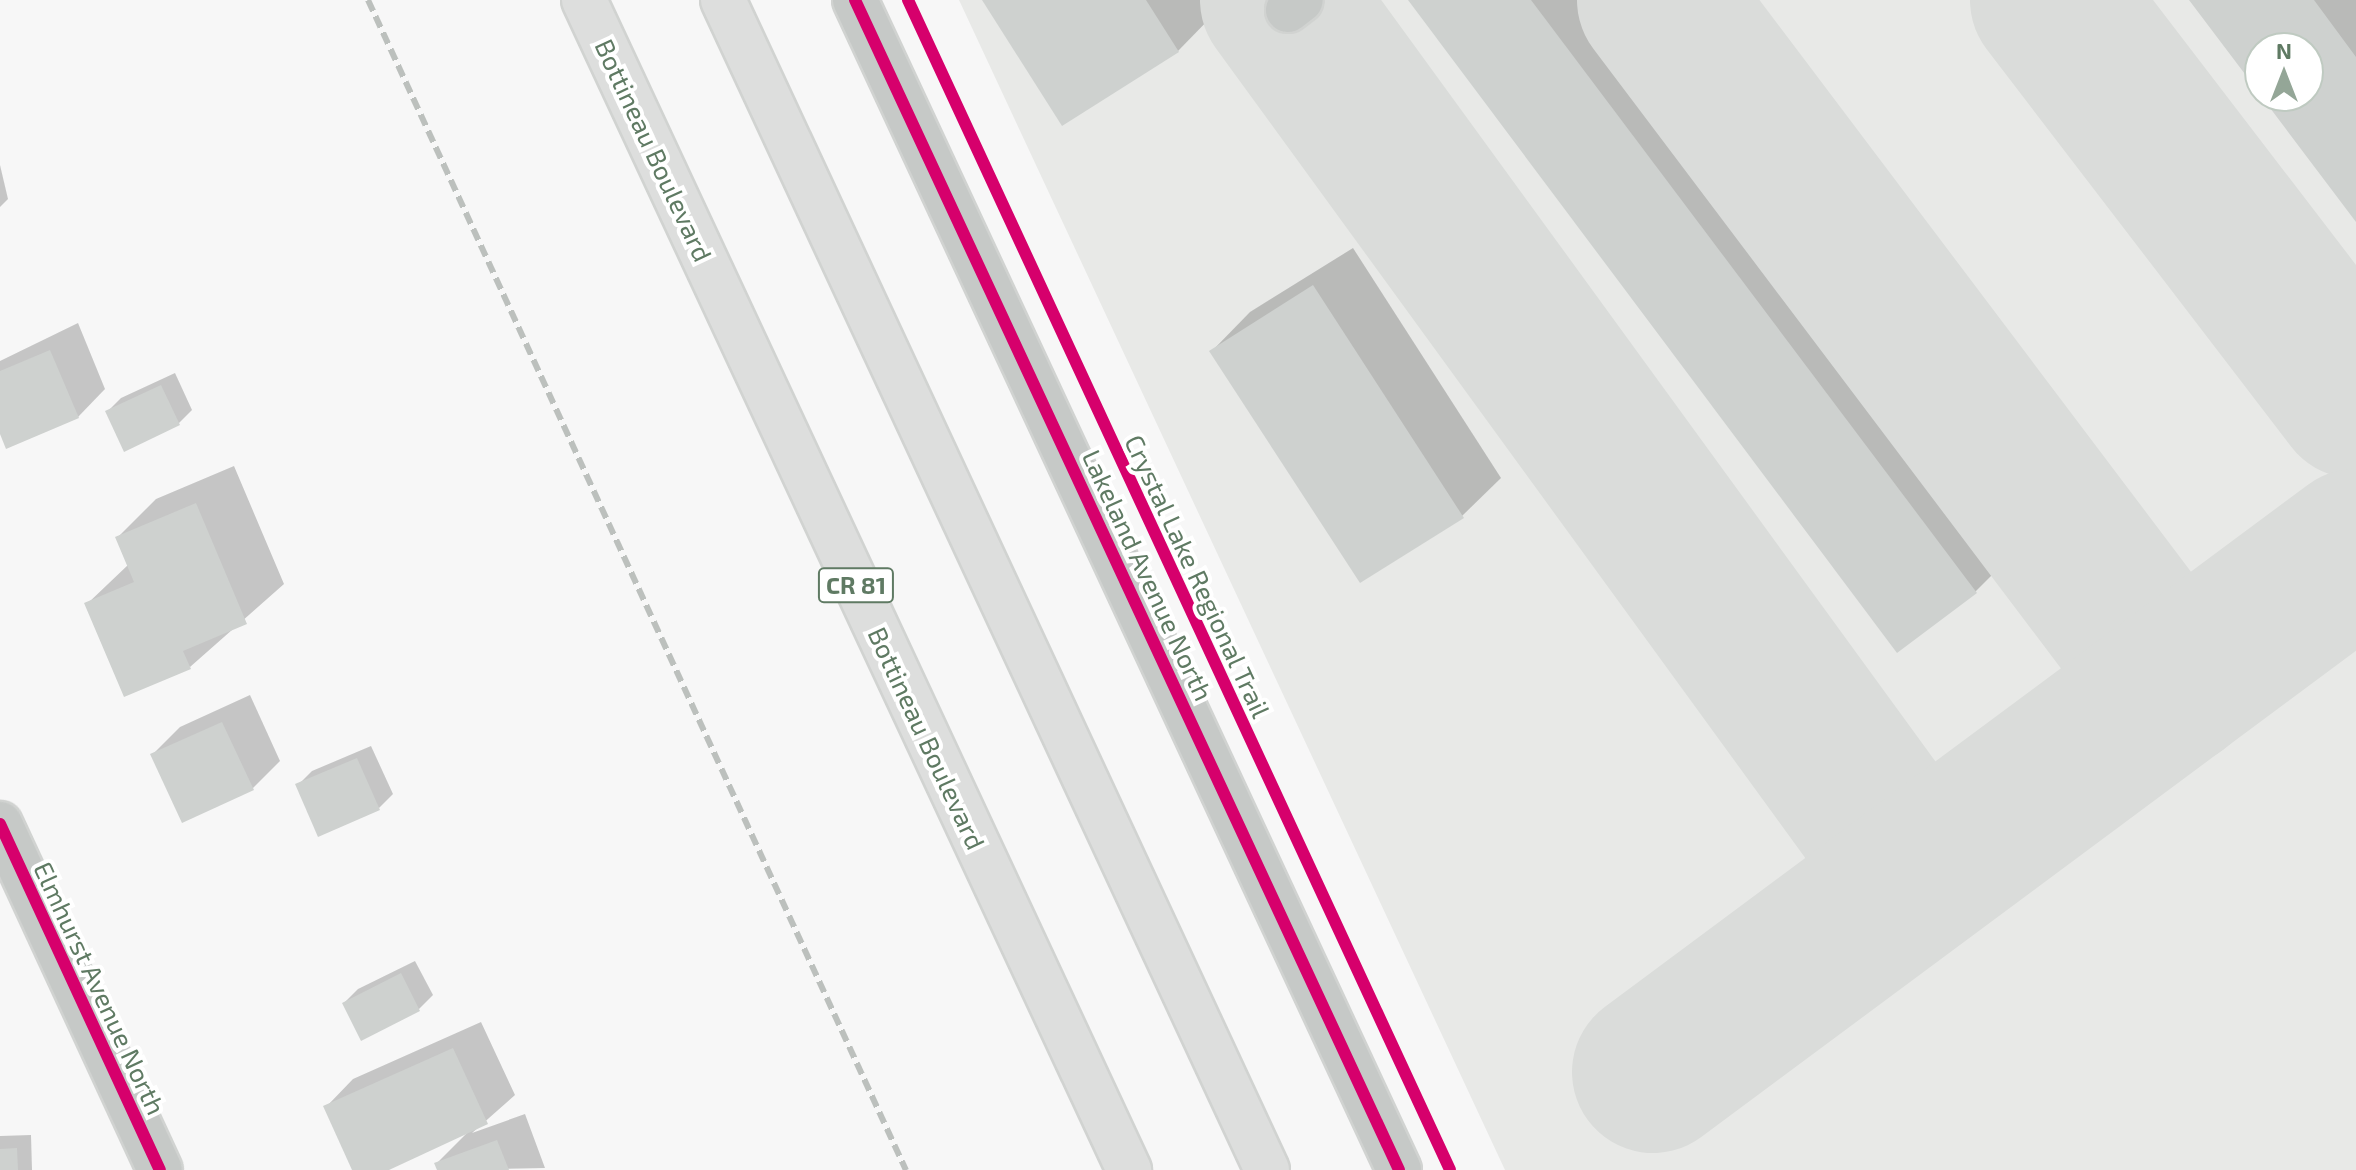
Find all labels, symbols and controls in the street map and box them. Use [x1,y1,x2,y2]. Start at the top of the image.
north arrow [2244,32,2324,112]
street label: Bottineau Boulevard [589,34,719,266]
text: N [2276,37,2292,63]
street label: Crystal Lake Regional Trail [1118,429,1278,723]
street label: Lakeland Avenue North [1076,444,1220,706]
road number: CR 81 [816,565,896,605]
street label: Bottineau Boulevard [862,622,992,854]
street label: Elmhurst Avenue North [28,856,172,1120]

